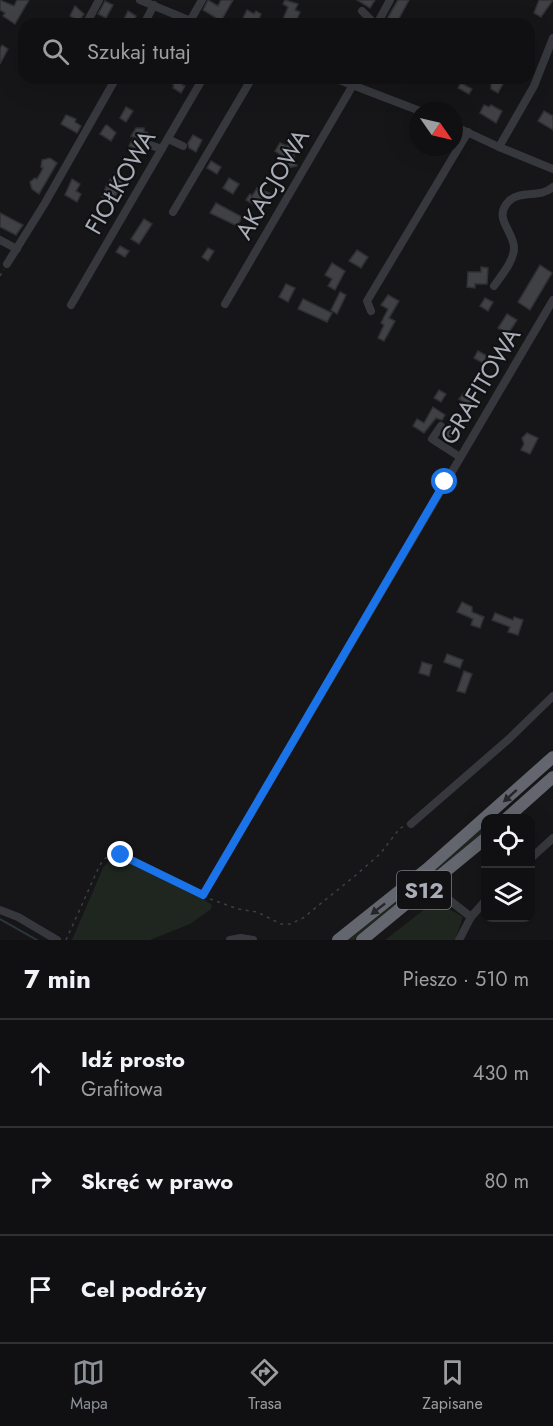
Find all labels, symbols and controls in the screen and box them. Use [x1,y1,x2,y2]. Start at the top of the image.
search box [18,18,535,84]
icon: search [39,35,72,68]
text: Szukaj tutaj [87,35,191,67]
north arrow [409,102,463,156]
street label: AKACJOWA [226,122,318,246]
street label: FIOŁKOWA [76,123,164,241]
street label: GRAFITOWA [431,321,529,451]
route start [431,468,457,494]
one-way arrow [503,789,518,802]
map controls [481,814,535,922]
button: locate [481,814,535,868]
route end [107,841,133,867]
button: layers [481,868,535,922]
road number: S12 [397,871,451,909]
one-way arrow [370,902,386,915]
text: 7 min [24,960,91,998]
text: Pieszo · 510 m [403,965,529,994]
text: Idź prosto [81,1043,185,1075]
icon: ahead [24,1057,57,1090]
text: 430 m [473,1059,529,1088]
text: Grafitowa [81,1075,163,1104]
icon: right [24,1165,57,1198]
text: Skręć w prawo [81,1165,233,1197]
text: 80 m [484,1167,529,1196]
icon: arrive [24,1273,57,1306]
text: Cel podróży [81,1273,206,1305]
tab: Mapa [70,1356,108,1415]
tab: Trasa [248,1356,282,1415]
tab: Zapisane [422,1356,483,1415]

